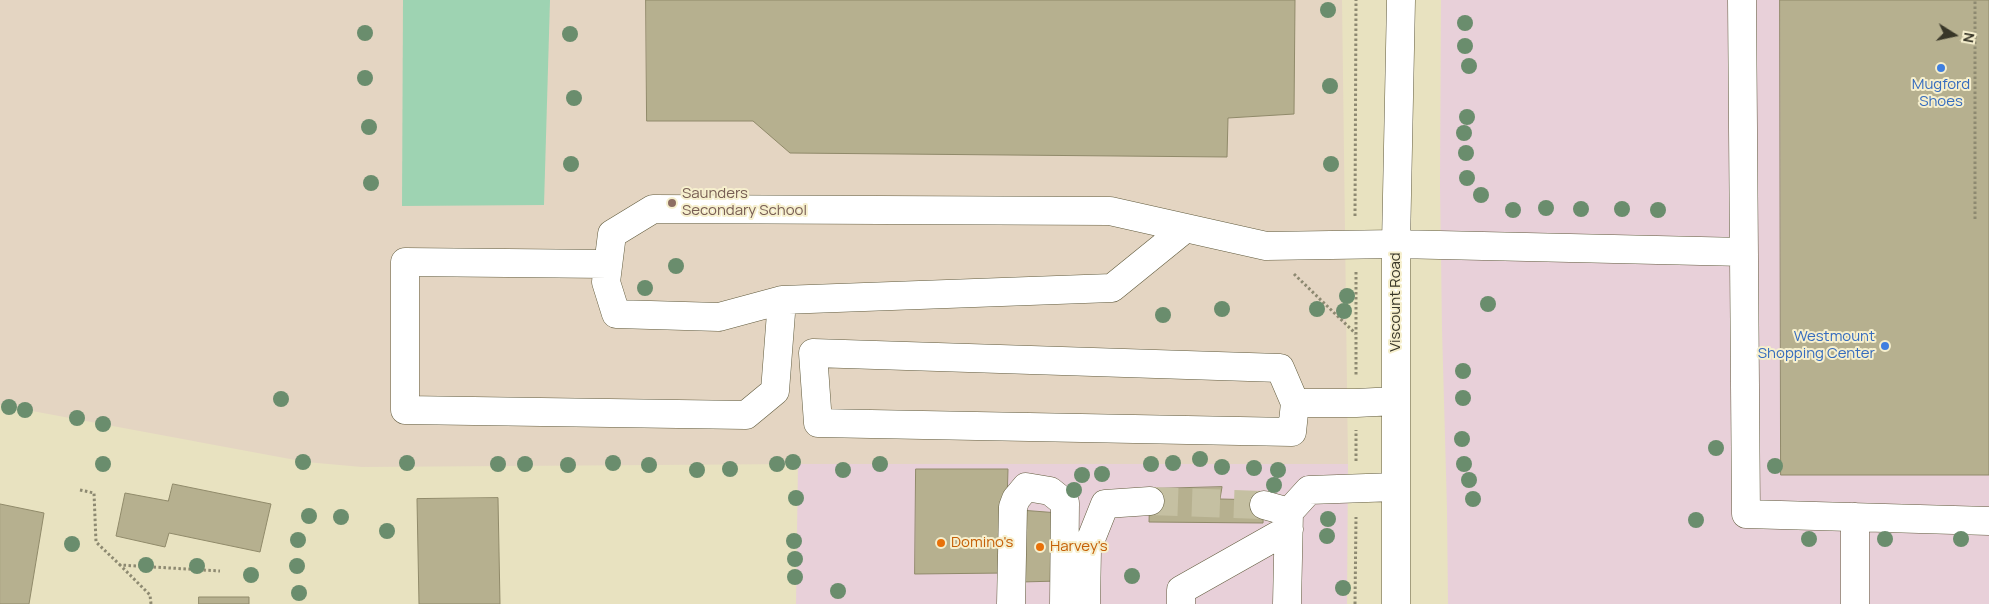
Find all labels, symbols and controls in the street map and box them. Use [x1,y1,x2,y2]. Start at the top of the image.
north arrow [1929,10,1979,60]
text: N [1959,31,1979,44]
marker: Mugford Shoes [1935,62,1947,74]
place label: Mugford Shoes [1912,76,1970,111]
place label: Saunders Secondary School [682,185,807,220]
marker: Saunders Secondary School [666,197,678,209]
street label: Viscount Road [1387,252,1405,352]
place label: Westmount Shopping Center [1758,328,1875,363]
marker: Westmount Shopping Center [1879,340,1891,352]
place label: Domino's [951,534,1013,552]
marker: Domino's [935,537,947,549]
place label: Harvey's [1050,538,1108,556]
marker: Harvey's [1034,541,1046,553]

